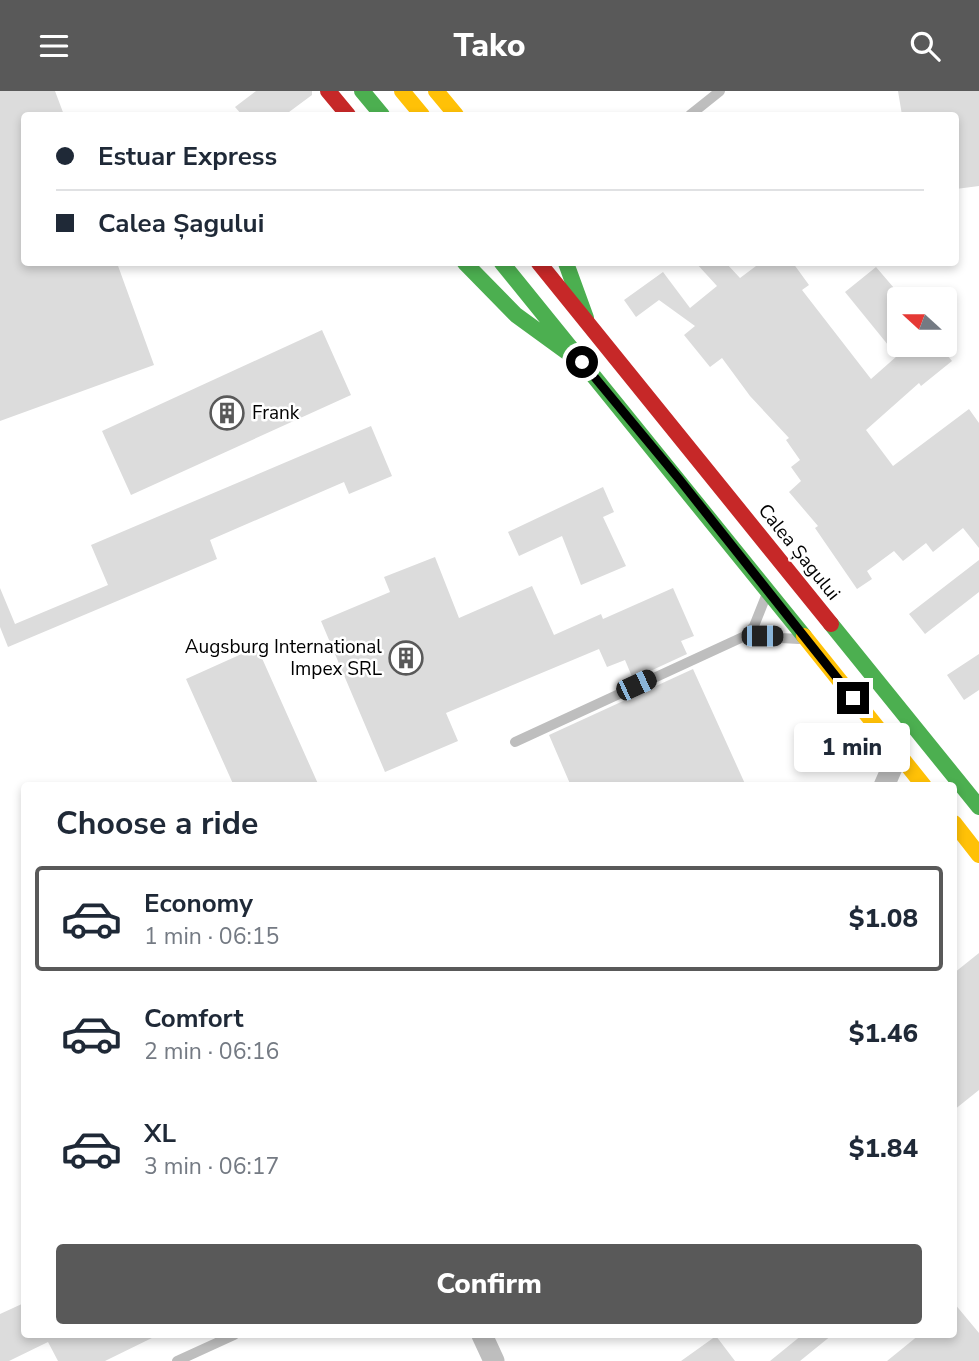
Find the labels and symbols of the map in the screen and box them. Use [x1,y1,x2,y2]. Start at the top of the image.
north arrow [887,287,957,357]
route start [566,346,598,378]
building icon: Frank [208,394,246,432]
place label: Frank [252,400,300,426]
street label: Calea Șagului [752,498,846,606]
car [742,626,784,647]
place label: Augsburg International Impex SRL [185,634,383,682]
building icon: Augsburg International Impex SRL [387,639,425,677]
car [613,667,660,703]
route end [837,682,869,714]
callout: 1 min [795,723,911,771]

